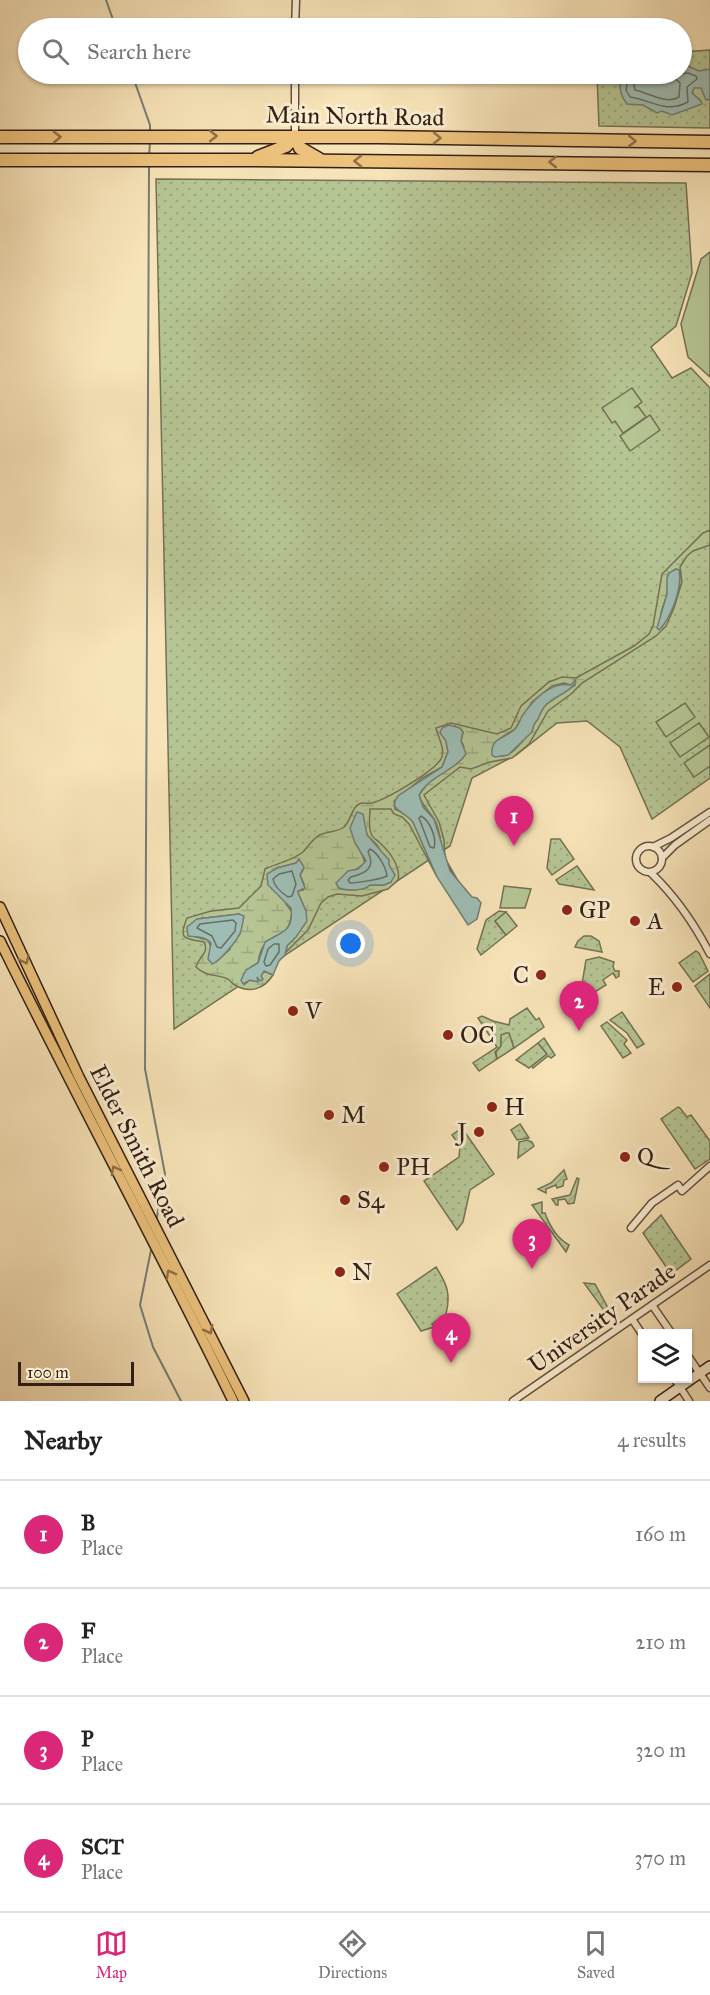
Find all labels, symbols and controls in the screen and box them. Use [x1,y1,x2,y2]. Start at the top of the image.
search box [18,18,692,84]
icon: search [39,35,72,68]
text: Search here [87,38,191,65]
street label: Main North Road [265,99,445,133]
one-way arrow [209,130,218,142]
one-way arrow [53,131,62,143]
one-way arrow [432,132,441,144]
one-way arrow [627,135,636,147]
one-way arrow [353,155,362,167]
one-way arrow [548,156,557,168]
pin: 1 [494,796,534,846]
place label: GP [579,895,611,925]
marker: GP [560,903,574,917]
place label: A [646,906,663,936]
marker: A [628,914,642,928]
your location [336,929,365,958]
one-way arrow [17,953,29,964]
place label: C [513,960,529,990]
marker: C [534,968,548,982]
place label: E [648,972,665,1002]
marker: E [670,980,684,994]
pin: 2 [560,982,598,1031]
place label: V [304,996,323,1026]
marker: V [286,1004,300,1018]
place label: OC [460,1020,495,1050]
marker: OC [441,1028,455,1042]
street label: Elder Smith Road [83,1060,191,1232]
place label: H [504,1092,525,1122]
place label: M [341,1100,366,1130]
marker: H [485,1100,499,1114]
marker: M [322,1108,336,1122]
place label: J [454,1117,467,1147]
marker: J [472,1125,486,1139]
place label: Q [637,1142,671,1172]
marker: Q [618,1150,632,1164]
place label: PH [396,1152,431,1182]
marker: PH [377,1160,391,1174]
one-way arrow [111,1165,122,1176]
place label: S4 [357,1185,385,1215]
marker: S4 [338,1193,352,1207]
pin: 3 [512,1220,552,1269]
street label: University Parade [523,1256,681,1380]
place label: N [352,1257,372,1287]
marker: N [333,1265,347,1279]
one-way arrow [166,1269,177,1280]
pin: 4 [432,1314,470,1363]
one-way arrow [202,1324,213,1334]
map controls [638,1329,692,1383]
button: layers [638,1329,692,1383]
scale bar [18,1359,134,1386]
text: 100 m [27,1363,69,1382]
text: Nearby [24,1424,102,1456]
text: 4 results [617,1428,686,1452]
text: B [81,1509,96,1536]
text: 1 [40,1522,47,1546]
text: 160 m [635,1522,686,1546]
text: Place [81,1536,123,1560]
text: F [81,1617,95,1644]
text: 2 [39,1630,48,1654]
text: 210 m [636,1630,686,1654]
text: Place [81,1644,123,1668]
text: P [81,1725,94,1752]
text: 3 [40,1738,48,1762]
text: 320 m [635,1738,686,1762]
text: Place [81,1752,123,1776]
text: SCT [81,1833,124,1860]
text: 4 [38,1846,49,1870]
text: 370 m [635,1846,686,1870]
text: Place [81,1860,123,1884]
tab: Map [95,1927,128,1982]
tab: Directions [318,1927,387,1982]
tab: Saved [577,1927,615,1982]

